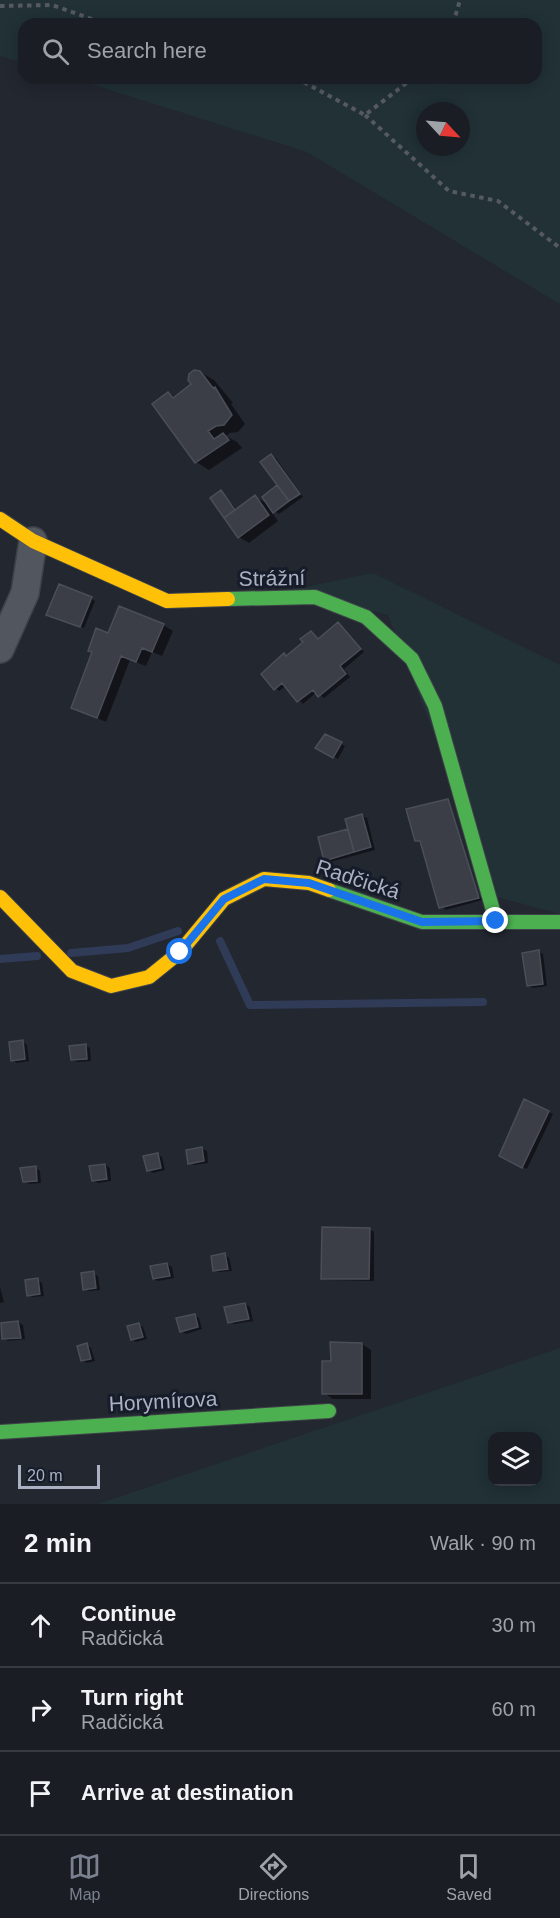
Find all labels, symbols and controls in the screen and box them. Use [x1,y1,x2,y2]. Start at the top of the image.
search box [18,18,542,84]
icon: search [39,35,72,68]
text: Search here [87,38,207,63]
north arrow [416,102,470,156]
street label: Strážní [239,566,306,590]
street label: Radčická [313,855,403,903]
route end [482,907,508,933]
route start [166,938,192,964]
street label: Horymírova [108,1387,218,1415]
map controls [488,1432,542,1486]
button: layers [488,1432,542,1486]
scale bar [18,1462,100,1490]
text: 20 m [27,1467,63,1484]
text: 2 min [24,1528,92,1558]
text: Walk · 90 m [430,1532,536,1554]
text: Continue [81,1601,176,1626]
icon: ahead [24,1609,57,1642]
text: 30 m [492,1614,536,1636]
text: Radčická [81,1627,163,1649]
text: Turn right [81,1685,183,1710]
icon: right [24,1693,57,1726]
text: 60 m [492,1698,536,1720]
text: Radčická [81,1711,163,1733]
icon: arrive [24,1777,57,1810]
text: Arrive at destination [81,1780,294,1805]
tab: Map [68,1850,101,1904]
tab: Directions [238,1850,309,1904]
tab: Saved [446,1850,492,1904]

